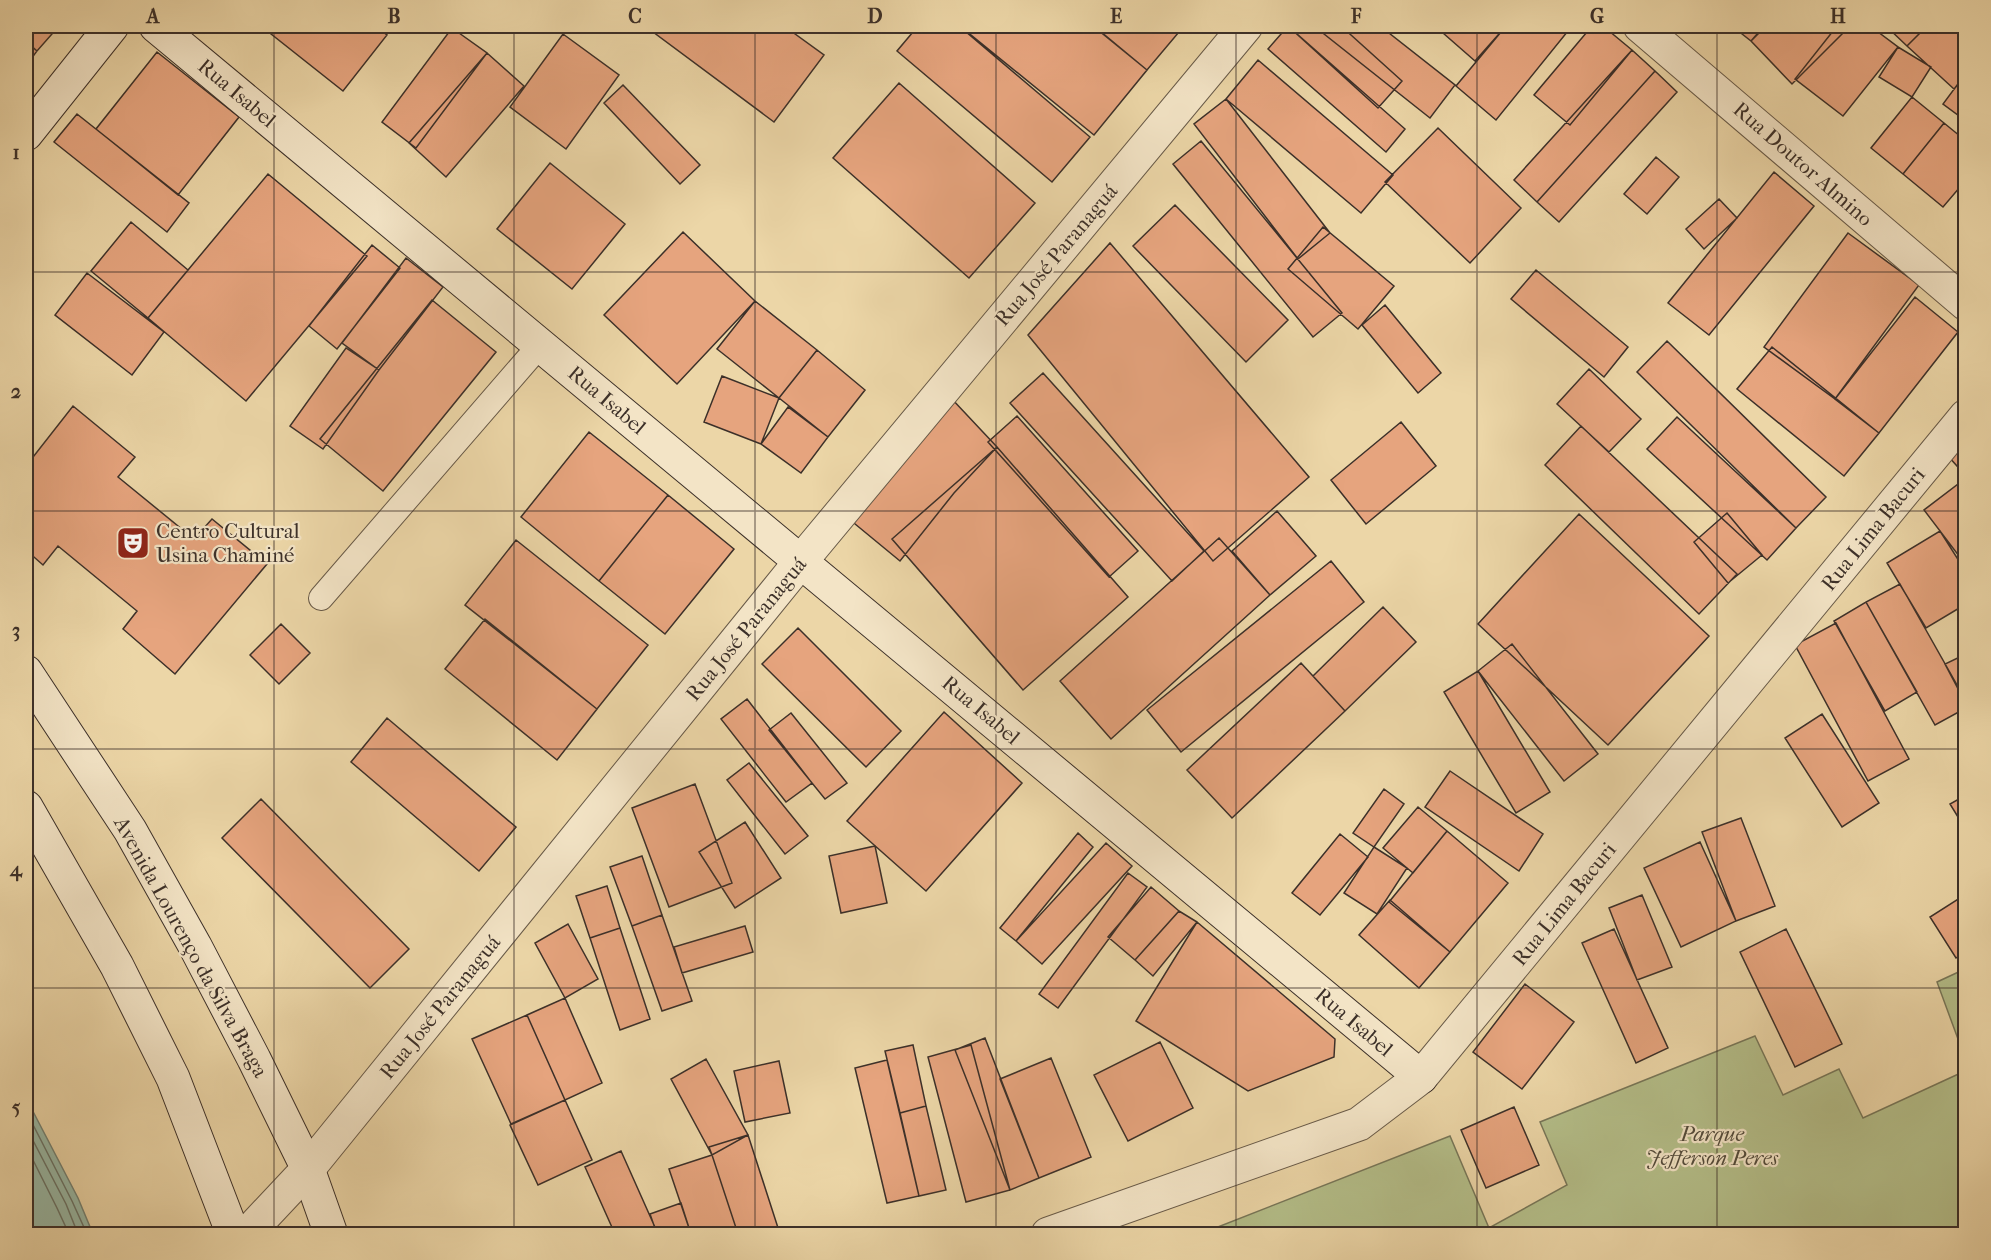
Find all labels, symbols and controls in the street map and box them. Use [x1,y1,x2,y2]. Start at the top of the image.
text: A [145,5,161,28]
text: B [387,5,401,28]
text: C [628,5,642,28]
text: D [867,5,883,28]
text: E [1110,5,1122,28]
text: F [1350,5,1362,28]
text: G [1590,5,1604,28]
text: H [1830,5,1846,28]
street label: Rua Isabel [193,54,281,132]
street label: Rua Doutor Almino [1729,97,1877,231]
text: 1 [12,141,20,164]
street label: Rua José Paranaguá [990,179,1122,331]
street label: Rua Isabel [563,361,651,439]
text: 2 [11,380,21,403]
street label: Rua Lima Bacuri [1816,463,1930,595]
place label: Centro Cultural Usina Chaminé [156,519,300,567]
theatre icon: Centro Cultural Usina Chaminé [115,525,151,561]
street label: Rua José Paranaguá [681,552,811,706]
text: 3 [12,619,20,642]
street label: Rua Isabel [937,671,1025,749]
street label: Avenida Lourenço da Silva Braga [109,812,273,1082]
street label: Rua Lima Bacuri [1507,838,1621,970]
text: 4 [9,858,23,882]
street label: Rua José Paranaguá [375,930,505,1084]
street label: Rua Isabel [1310,983,1398,1061]
text: 5 [12,1096,21,1119]
park label: Parque Jefferson Peres [1646,1122,1778,1170]

